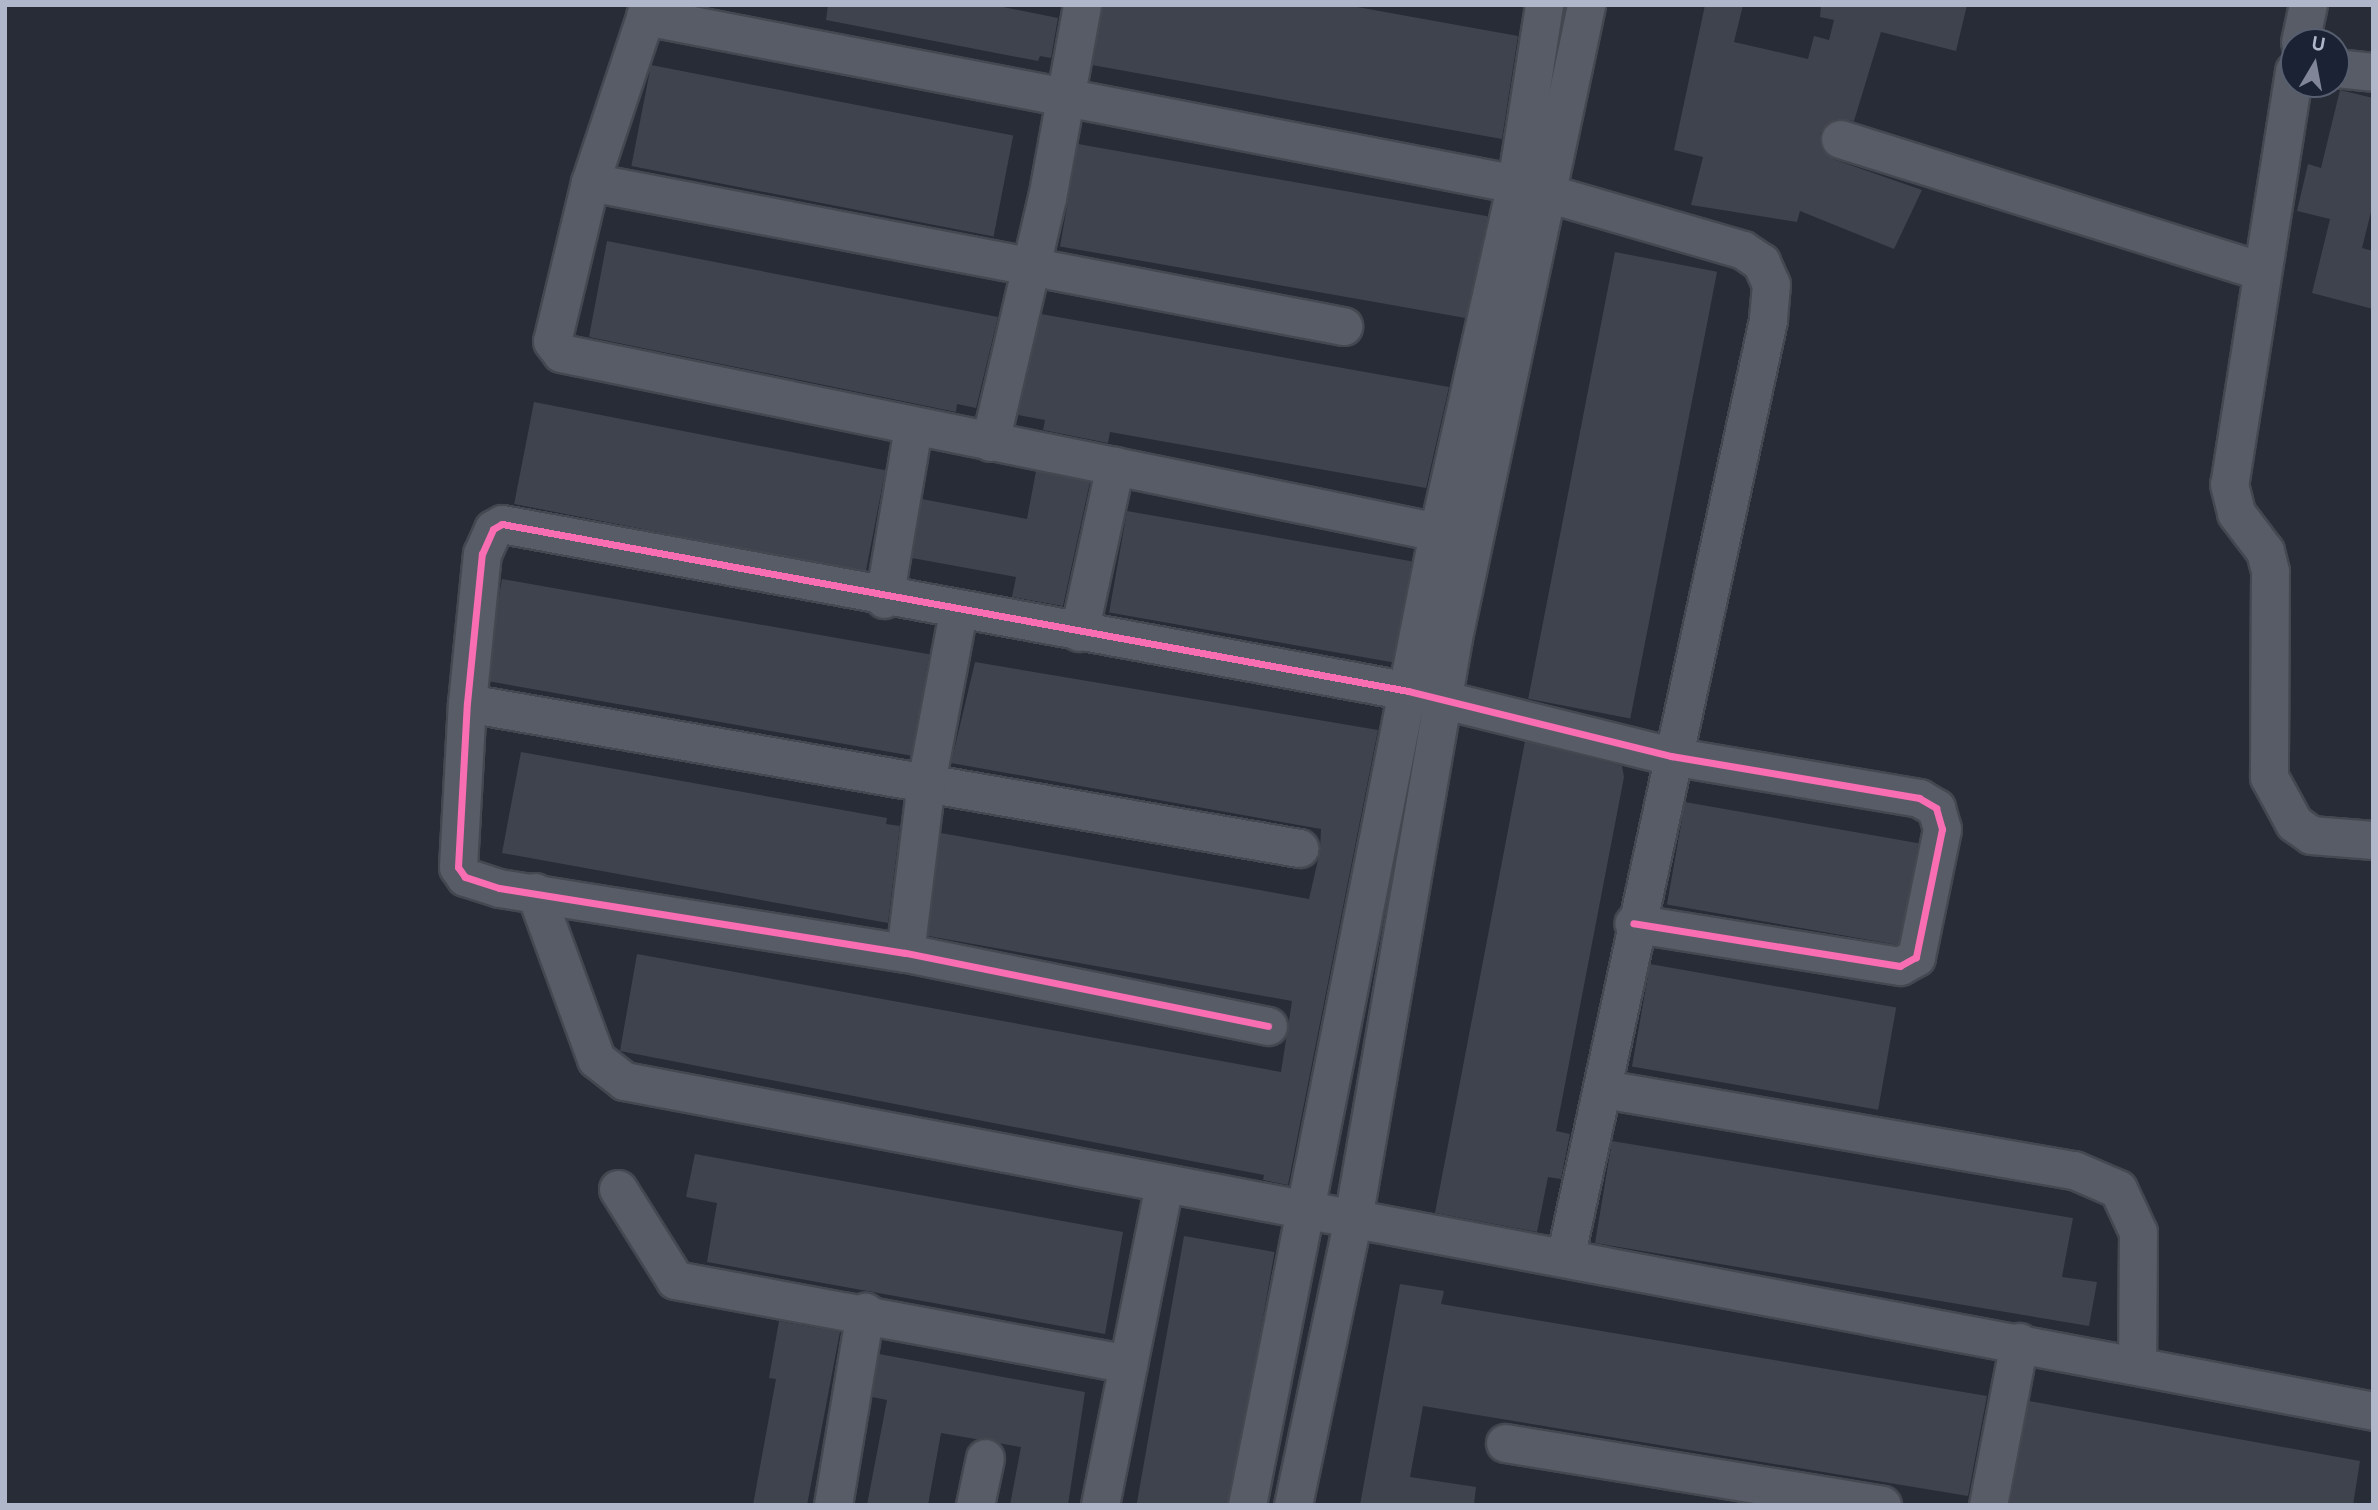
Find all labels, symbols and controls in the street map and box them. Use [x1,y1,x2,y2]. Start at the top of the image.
north arrow [2280,28,2350,98]
text: U [2310,31,2327,56]

